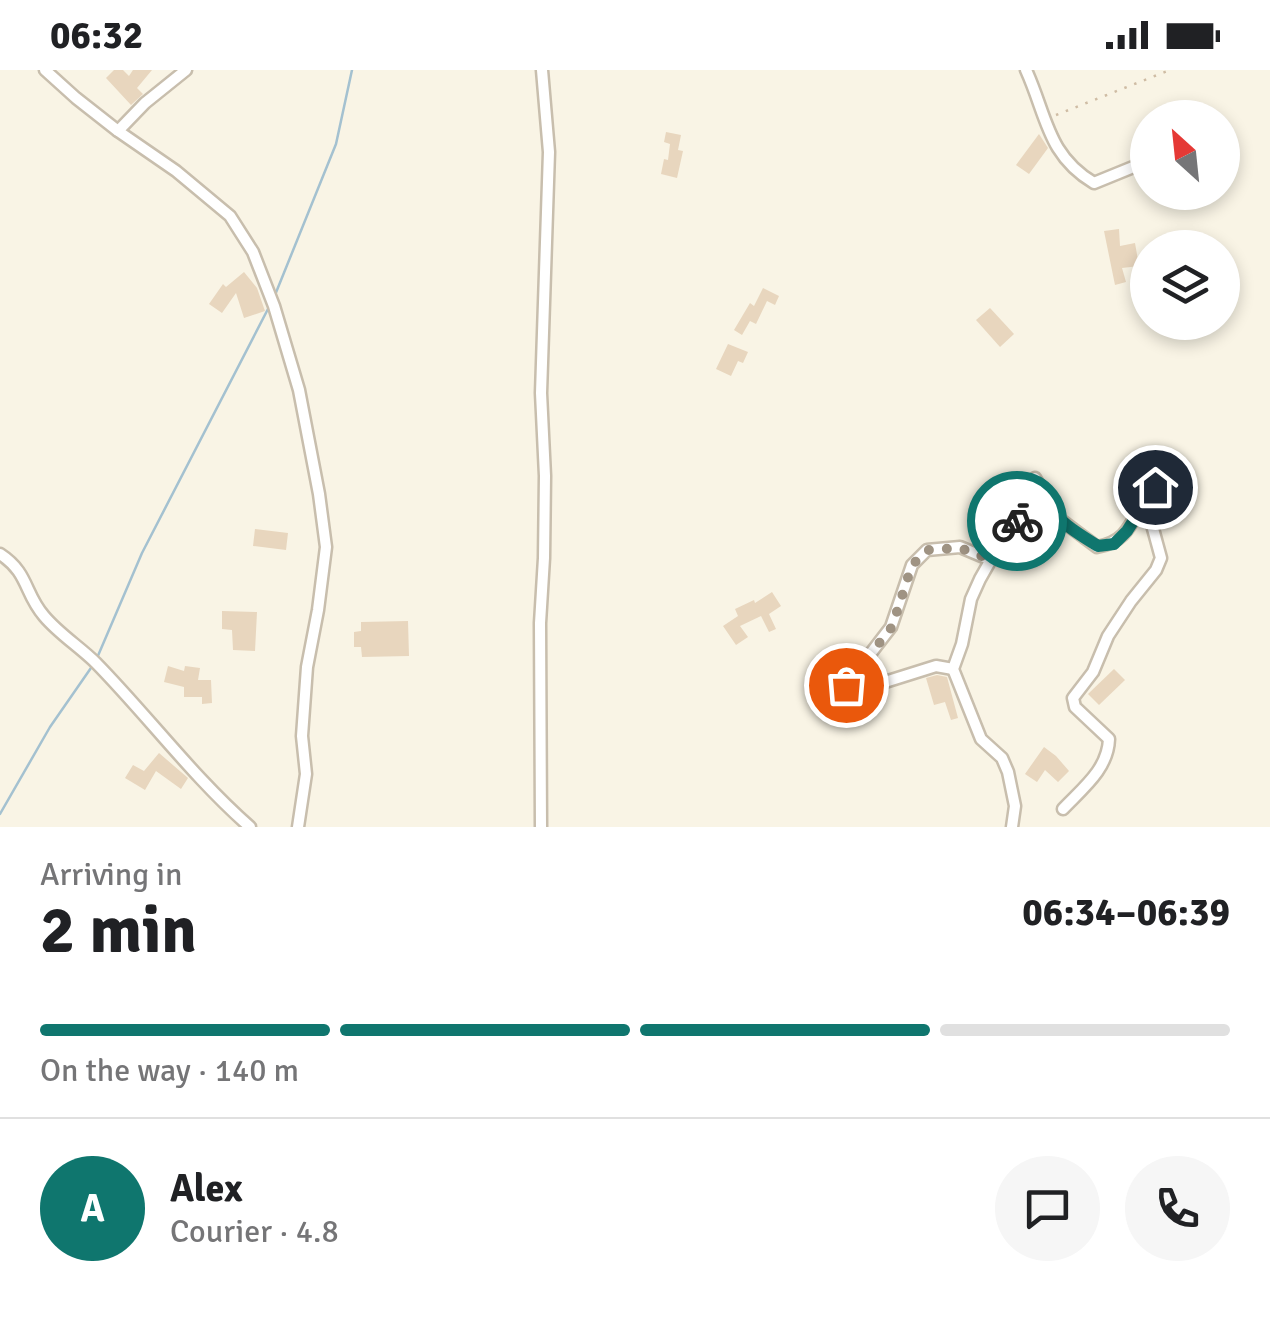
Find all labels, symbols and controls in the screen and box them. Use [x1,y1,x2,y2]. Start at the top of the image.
text: 06:32 [50,12,143,59]
north arrow [1130,100,1240,210]
map controls [1130,100,1240,340]
button: layers [1130,230,1240,340]
pin [1113,445,1198,530]
icon: home [1128,460,1183,515]
courier [967,471,1067,571]
icon: bike [990,494,1045,549]
pin [804,643,889,728]
icon: bag [819,658,874,713]
text: Arriving in [40,855,182,894]
text: 06:34–06:39 [1022,889,1230,936]
text: 2 min [40,891,197,971]
text: On the way · 140 m [40,1051,299,1090]
button: chat [995,1156,1100,1261]
button: phone [1125,1156,1230,1261]
text: Alex [170,1165,243,1212]
text: A [80,1185,105,1232]
text: Courier · 4.8 [170,1212,339,1251]

